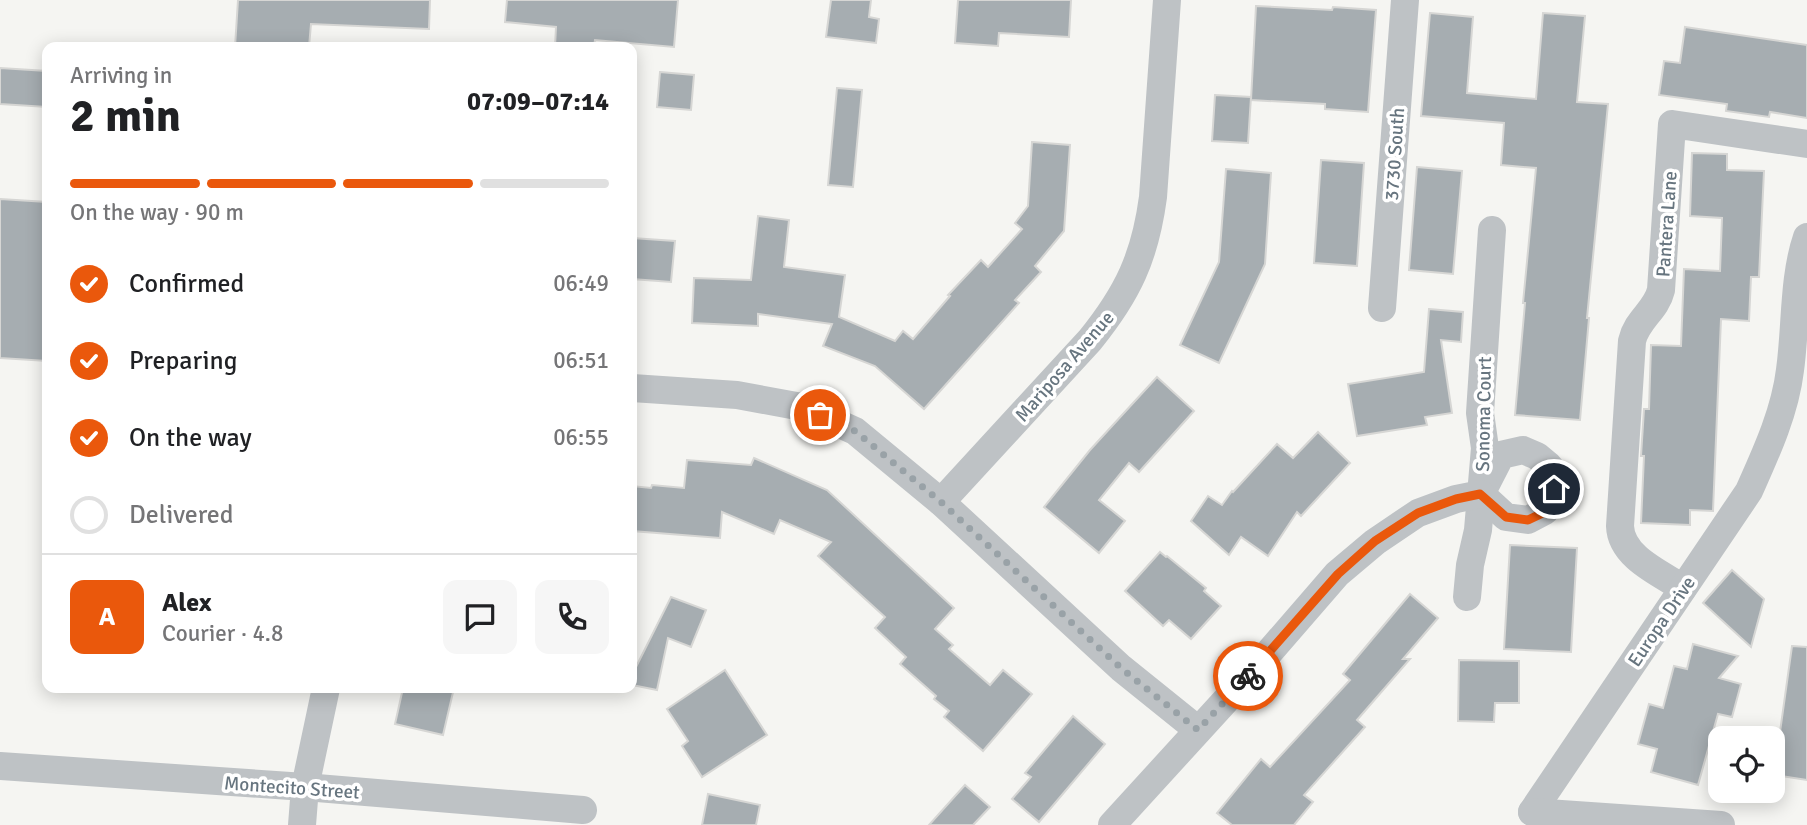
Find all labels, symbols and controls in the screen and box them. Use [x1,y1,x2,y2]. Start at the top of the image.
text: Arriving in [70,61,172,90]
text: 07:09–07:14 [467,86,609,118]
text: 2 min [70,88,181,144]
street label: 3730 South [1380,107,1410,201]
street label: Pantera Lane [1651,170,1683,278]
text: On the way · 90 m [70,198,244,227]
icon: check [70,265,108,303]
text: Confirmed [129,268,244,300]
text: 06:49 [553,269,609,298]
street label: Mariposa Avenue [1010,306,1119,427]
icon: check [70,342,108,380]
text: Preparing [129,345,237,377]
text: 06:51 [553,346,609,375]
street label: Sonoma Court [1471,356,1497,472]
pin [790,385,850,445]
icon: bag [801,396,839,434]
icon: check [70,419,108,457]
text: On the way [129,422,252,454]
text: 06:55 [553,423,609,452]
pin [1524,459,1584,519]
icon: home [1535,470,1573,508]
text: Delivered [129,499,234,531]
street label: Europa Drive [1623,572,1701,671]
button: chat [443,580,517,654]
button: phone [535,580,609,654]
text: Alex [162,587,212,619]
text: A [99,601,115,633]
text: Courier · 4.8 [162,619,283,648]
courier [1213,641,1283,711]
icon: bike [1229,657,1267,695]
map controls [1708,726,1785,803]
button: locate [1708,726,1785,803]
street label: Montecito Street [223,771,361,805]

